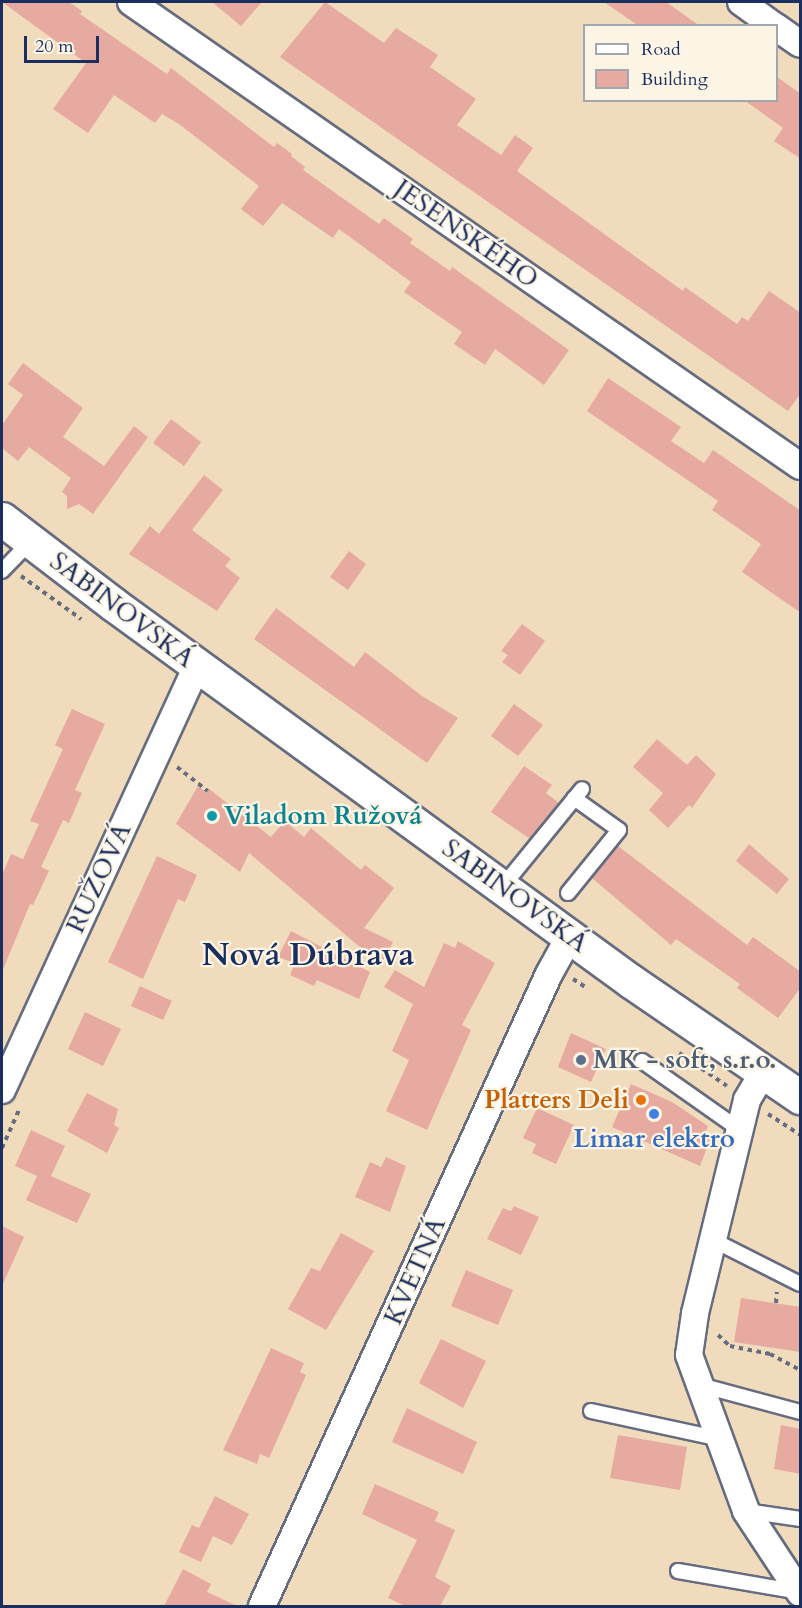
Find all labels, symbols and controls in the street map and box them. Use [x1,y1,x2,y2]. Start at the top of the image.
scale bar [27,24,102,62]
legend [583,24,778,102]
text: 20 m [35,34,74,59]
text: Road [641,37,681,62]
text: Building [641,67,708,92]
street label: JESENSKÉHO [388,173,544,295]
street label: SABINOVSKÁ [44,546,200,674]
place label: Viladom Ružová [224,800,422,832]
marker: Viladom Ružová [205,809,219,823]
street label: RUŽOVÁ [60,818,138,938]
street label: SABINOVSKÁ [436,833,594,959]
district label: Nová Dúbrava [202,936,414,974]
place label: MK - soft, s.r.o. [593,1044,776,1076]
marker: MK - soft, s.r.o. [574,1053,588,1067]
place label: Platters Deli [484,1084,629,1116]
marker: Platters Deli [634,1093,648,1107]
marker: Limar elektro [647,1107,661,1121]
place label: Limar elektro [573,1123,735,1155]
street label: KVETNÁ [378,1212,452,1330]

